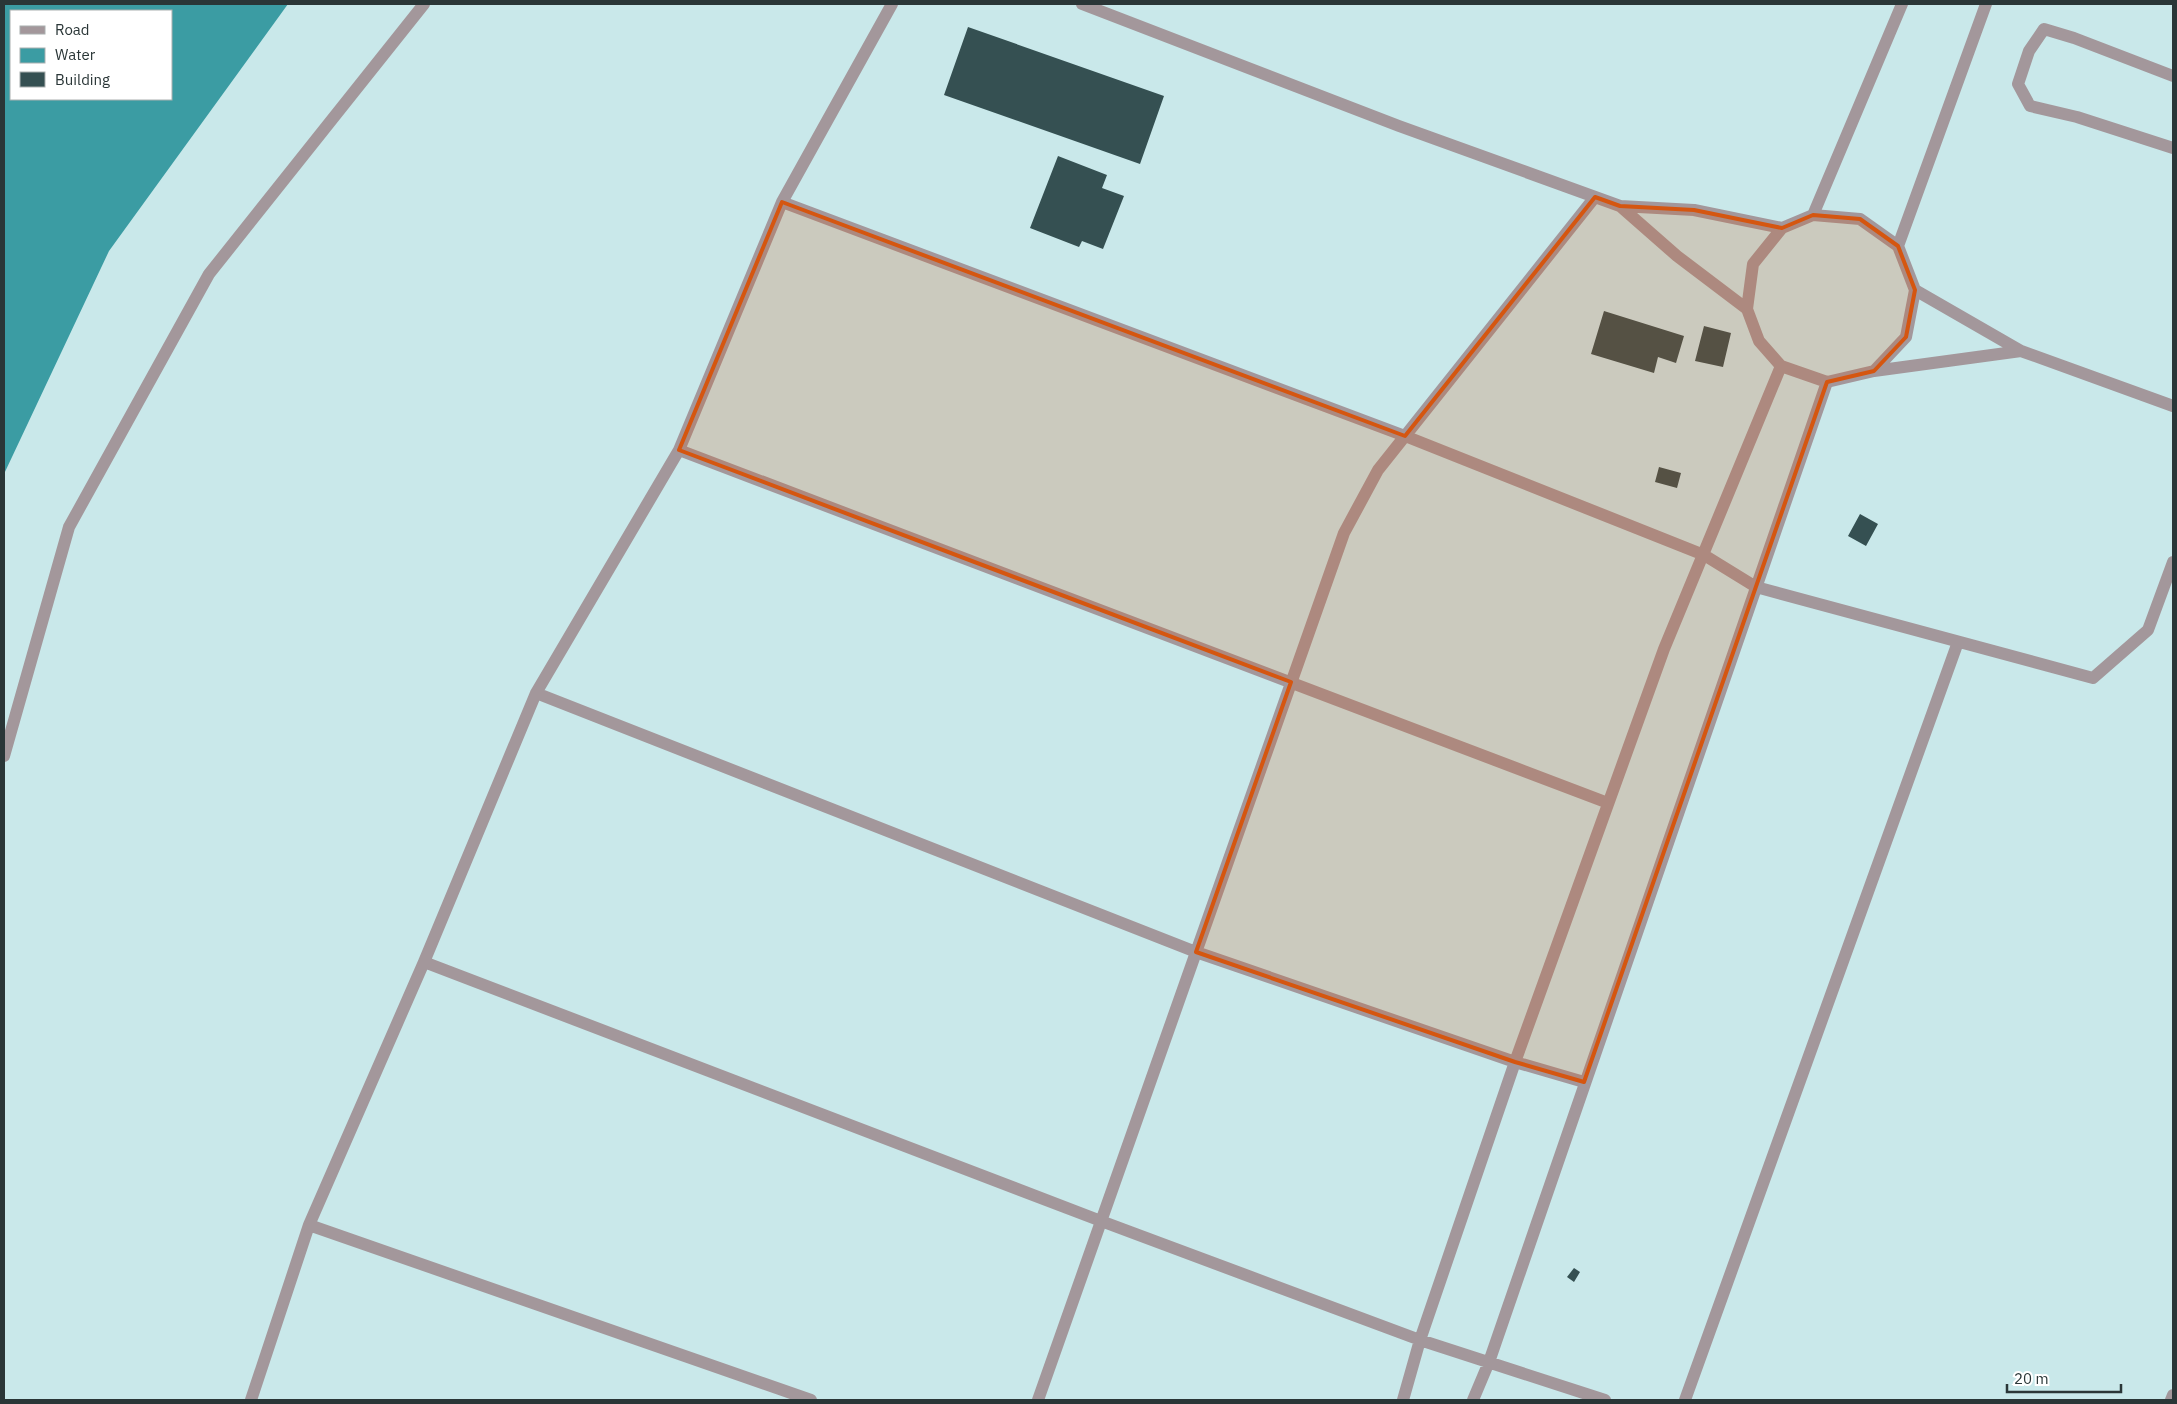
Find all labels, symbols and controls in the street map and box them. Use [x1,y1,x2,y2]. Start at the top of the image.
legend [10,10,172,100]
text: Road [55,20,90,39]
text: Water [55,45,96,64]
text: Building [55,70,110,89]
scale bar [2007,1362,2121,1394]
text: 20 m [2014,1369,2049,1388]

